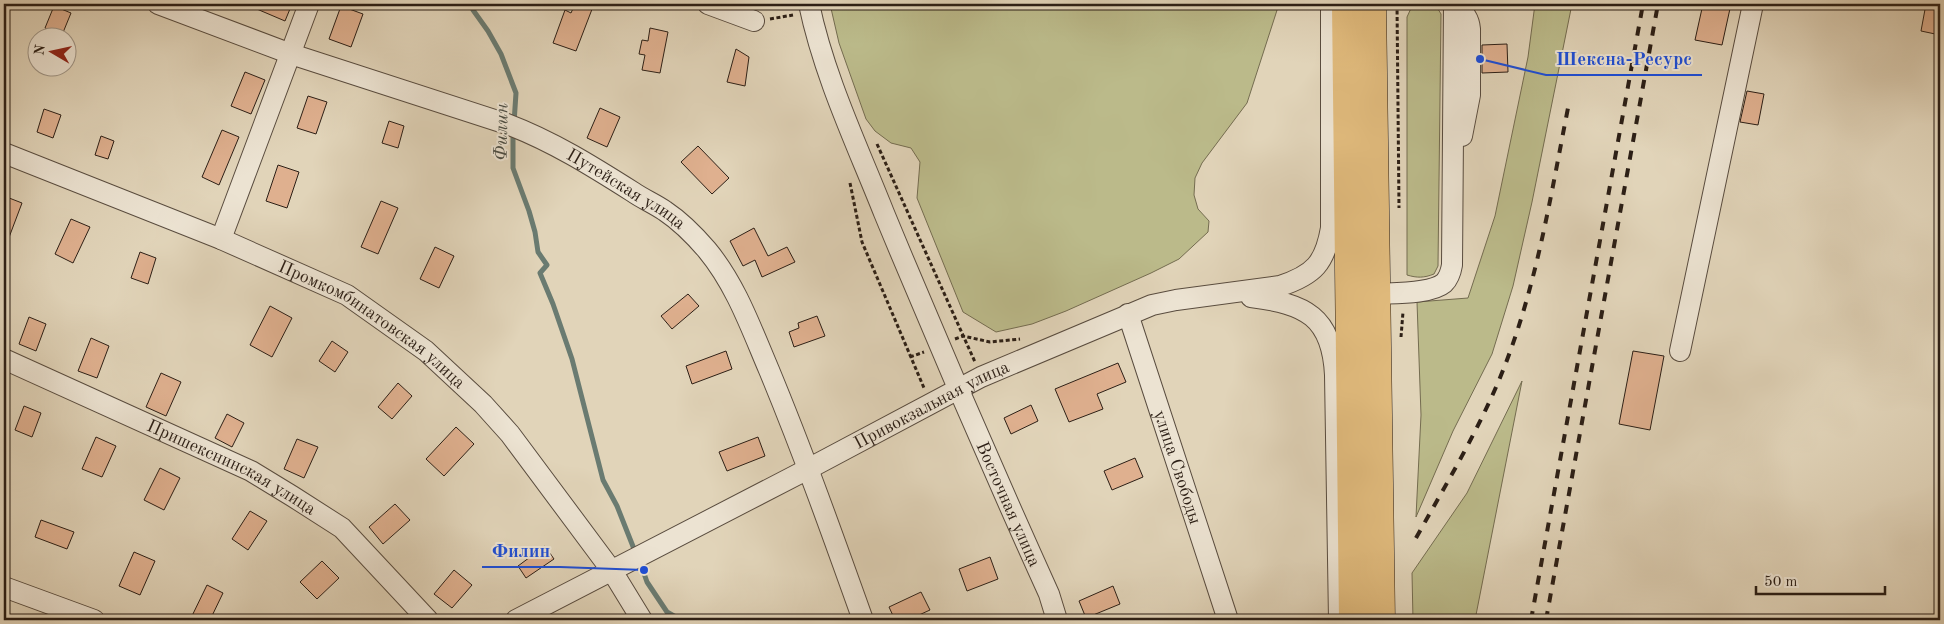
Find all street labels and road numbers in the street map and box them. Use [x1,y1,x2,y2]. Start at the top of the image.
street label: Путейская улица [563,146,689,233]
street label: Промкомбинатовская улица [275,258,468,393]
street label: Привокзальная улица [851,358,1012,453]
street label: улица Свободы [1150,408,1204,527]
street label: Пришекснинская улица [144,417,319,519]
street label: Восточная улица [972,439,1044,570]

